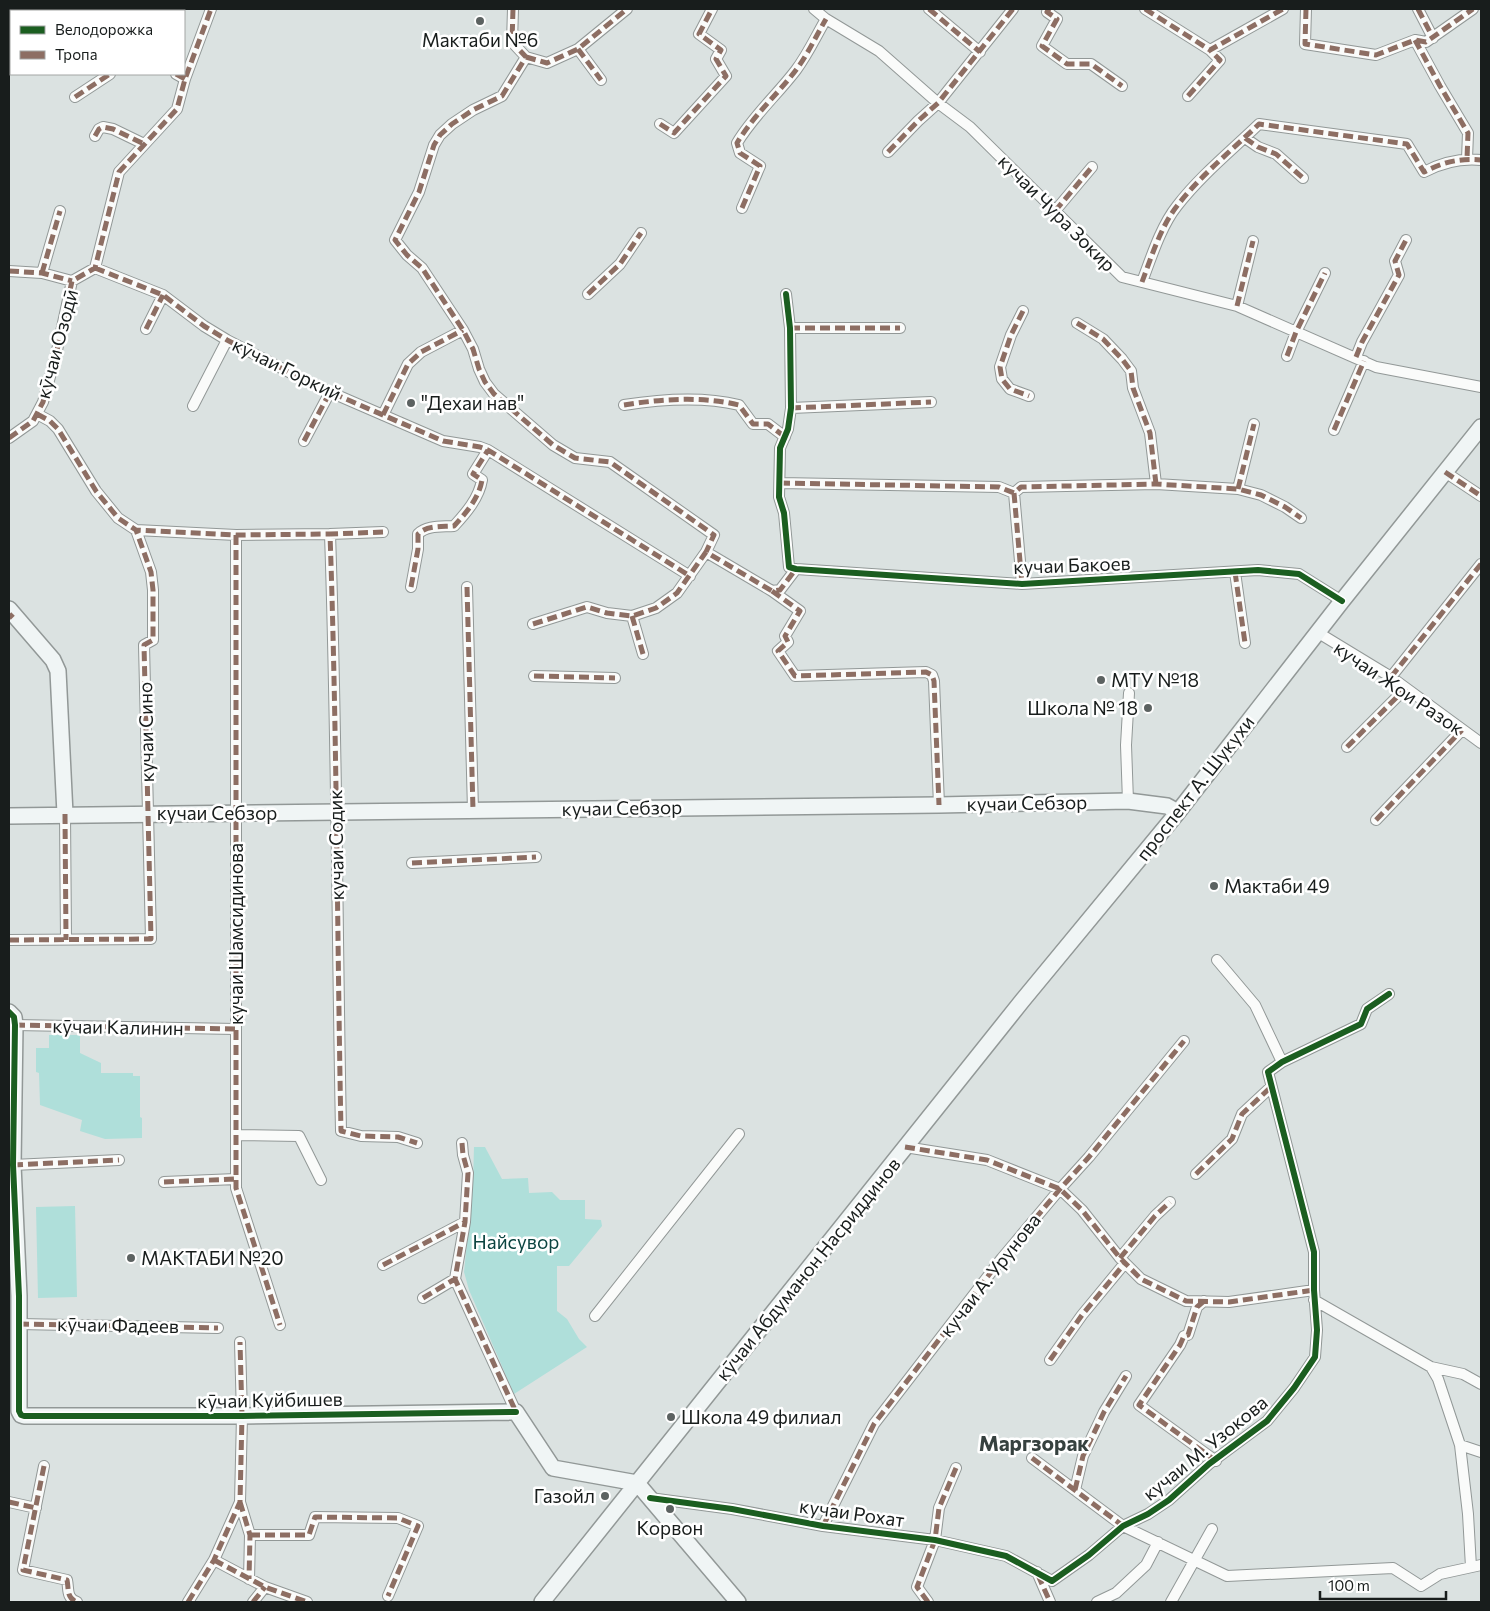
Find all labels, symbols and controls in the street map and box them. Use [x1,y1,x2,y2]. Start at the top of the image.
legend [10,10,185,75]
marker: Мактаби №6 [474,15,486,27]
text: Велодорожка [55,20,153,38]
place label: Мактаби №6 [422,28,538,51]
text: Тропа [55,45,97,63]
street label: кучаи Чура Зокир [994,149,1121,276]
street label: кӯчаи Озодӣ [31,287,82,401]
street label: кӯчаи Горкий [229,332,345,405]
place label: "Дехаи нав" [421,391,524,414]
marker: "Дехаи нав" [405,397,417,409]
street label: кучаи Бакоев [1013,551,1131,578]
street label: кучаи Жои Разок [1330,636,1469,740]
place label: МТУ №18 [1111,668,1199,691]
marker: МТУ №18 [1095,674,1107,686]
street label: кучаи Сино [133,682,158,782]
place label: Школа № 18 [1027,696,1138,719]
marker: Школа № 18 [1142,702,1154,714]
street label: проспект А. Шукухи [1131,710,1259,865]
street label: кучаи Содик [323,789,348,901]
street label: кучаи Себзор [966,790,1088,815]
street label: кучаи Себзор [561,795,683,820]
street label: кучаи Себзор [157,801,277,824]
street label: кучаи Шамсидинова [224,843,247,1025]
place label: Мактаби 49 [1224,874,1330,897]
marker: Мактаби 49 [1208,880,1220,892]
street label: кӯчаи Калинин [52,1014,184,1039]
street label: кӯчаи Абдуманон Насриддинов [710,1152,905,1385]
street label: кучаи А. Урунова [934,1208,1045,1341]
park label: Найсувор [473,1230,559,1253]
place label: МАКТАБИ №20 [141,1246,284,1269]
marker: МАКТАБИ №20 [125,1252,137,1264]
street label: кӯчаи Фадеев [57,1312,179,1337]
street label: кӯчаи Куйбишев [197,1387,343,1412]
street label: кучаи М. Узокова [1138,1390,1272,1505]
place label: Школа 49 филиал [681,1405,841,1428]
marker: Школа 49 филиал [665,1411,677,1423]
district label: Маргзорак [979,1430,1089,1455]
place label: Газойл [534,1484,595,1507]
marker: Газойл [599,1490,611,1502]
street label: кучаи Рохат [798,1494,906,1531]
marker: Корвон [664,1503,676,1515]
place label: Корвон [637,1516,703,1539]
scale bar [1320,1568,1446,1600]
text: 100 m [1328,1576,1370,1594]

